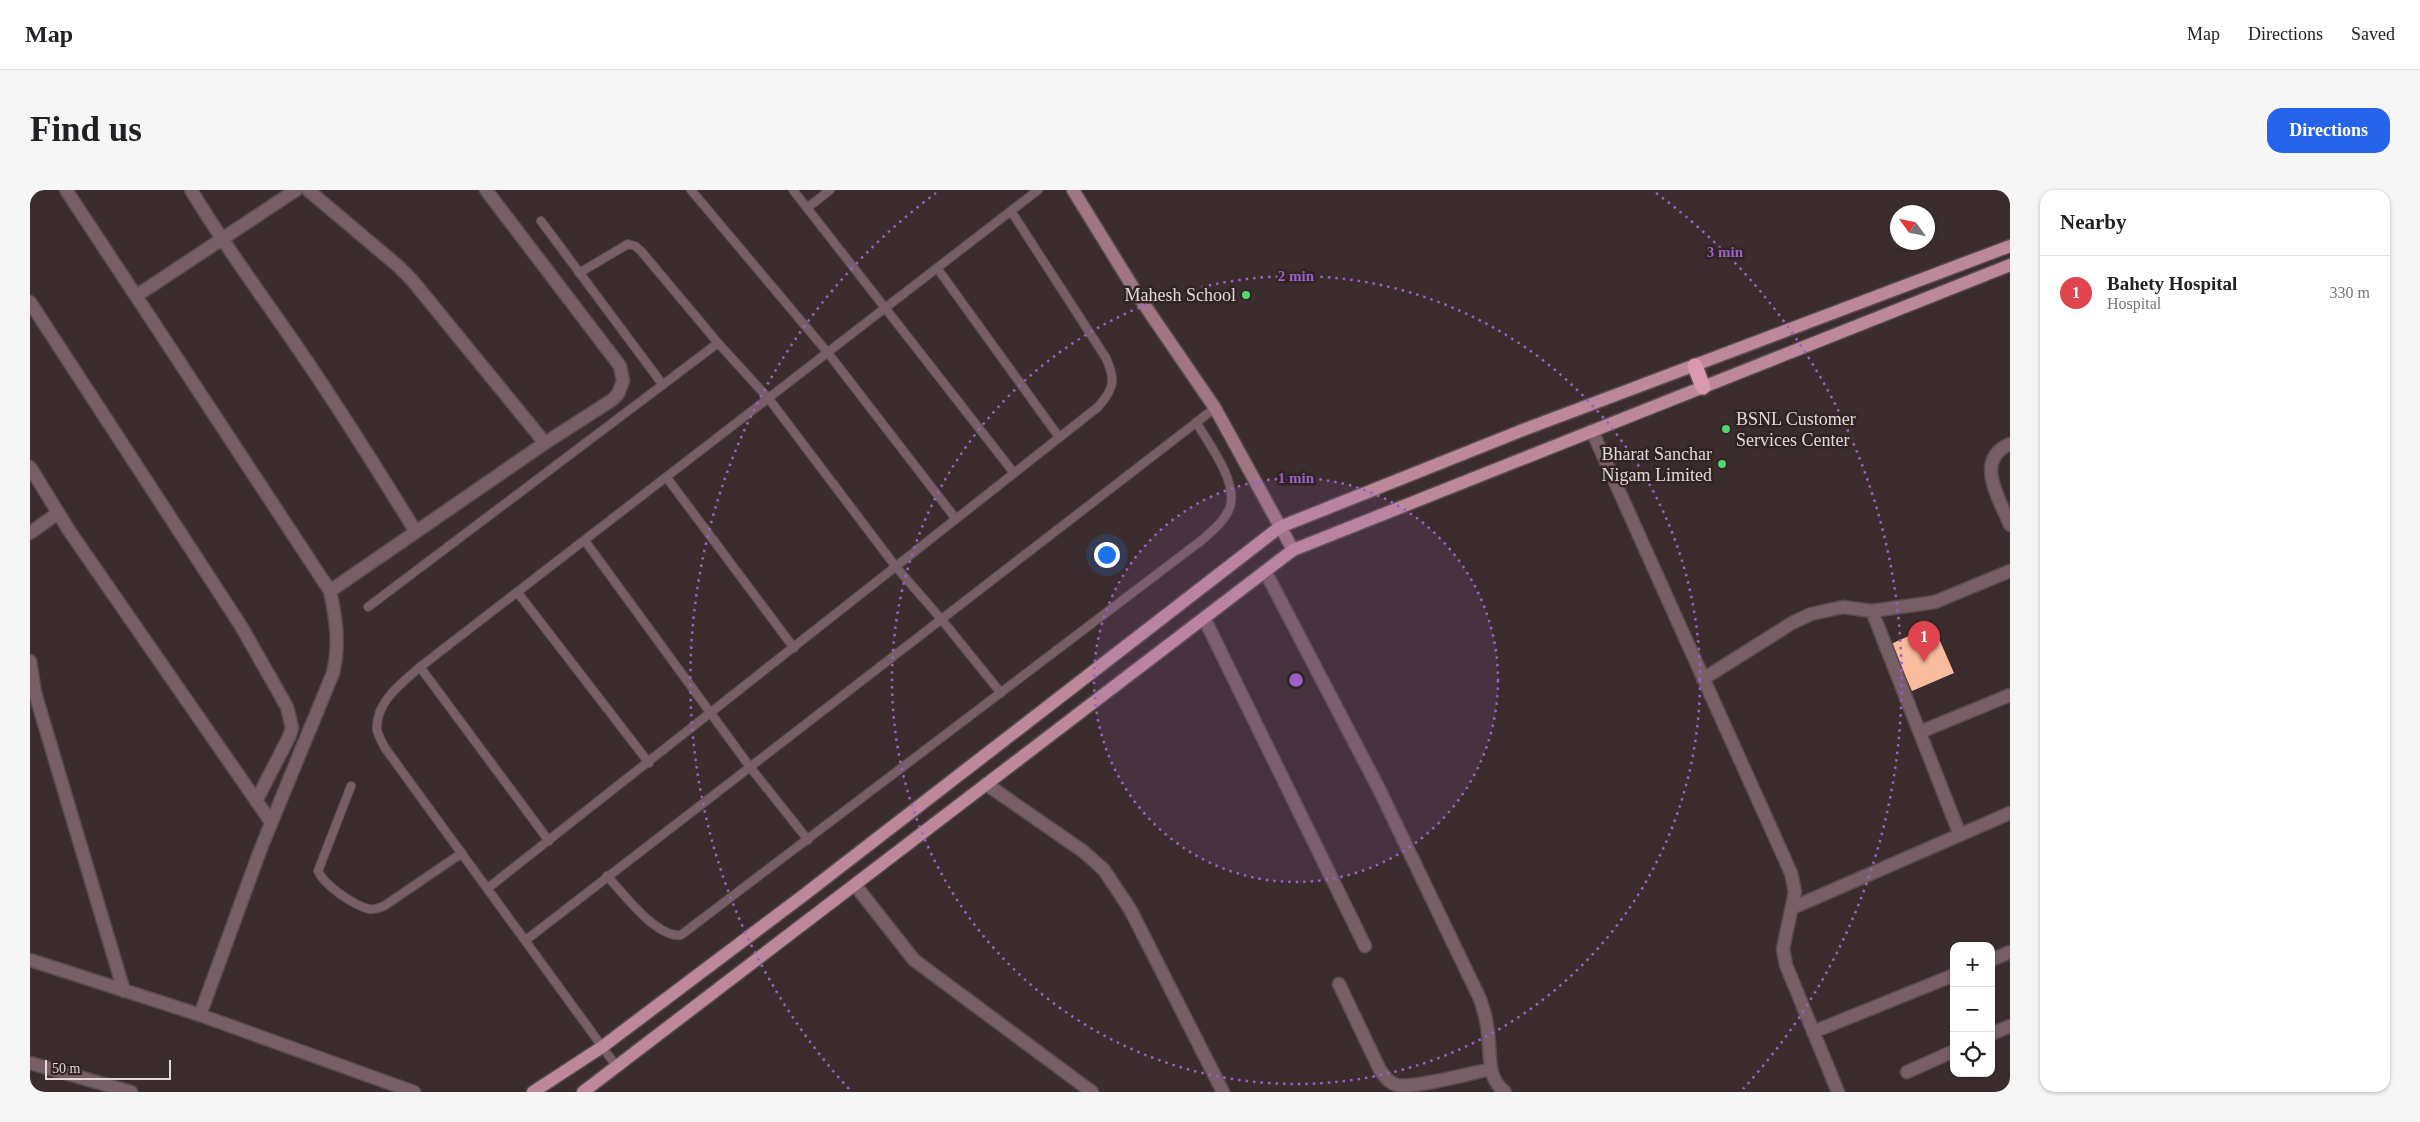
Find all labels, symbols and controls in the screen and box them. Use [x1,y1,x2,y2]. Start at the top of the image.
text: Map [25,21,73,47]
text: Map [2187,24,2220,44]
text: Directions [2248,24,2323,44]
text: Saved [2351,24,2395,44]
button: Directions [2267,108,2390,153]
text: Find us [30,110,142,149]
north arrow [1890,205,1935,250]
text: Nearby [2060,210,2127,234]
text: 3 min [1707,244,1744,260]
text: 2 min [1278,268,1315,284]
text: Bahety Hospital [2107,273,2237,294]
text: 1 [2072,284,2080,301]
text: 330 m [2330,284,2370,301]
place label: Mahesh School [1125,285,1236,305]
marker: Mahesh School [1240,289,1252,301]
text: Hospital [2107,295,2161,312]
place label: BSNL Customer Services Center [1736,409,1856,450]
marker: BSNL Customer Services Center [1720,423,1732,435]
place label: Bharat Sanchar Nigam Limited [1602,444,1712,485]
marker: Bharat Sanchar Nigam Limited [1716,458,1728,470]
text: 1 min [1278,470,1315,486]
your location [1094,542,1120,568]
pin: 1 [1908,621,1940,662]
centre of rings [1287,671,1305,689]
map controls [1950,942,1995,1077]
button: + [1950,942,1995,987]
button: − [1950,987,1995,1032]
button: locate [1950,1032,1995,1077]
scale bar [45,1057,171,1080]
text: 50 m [52,1061,80,1076]

